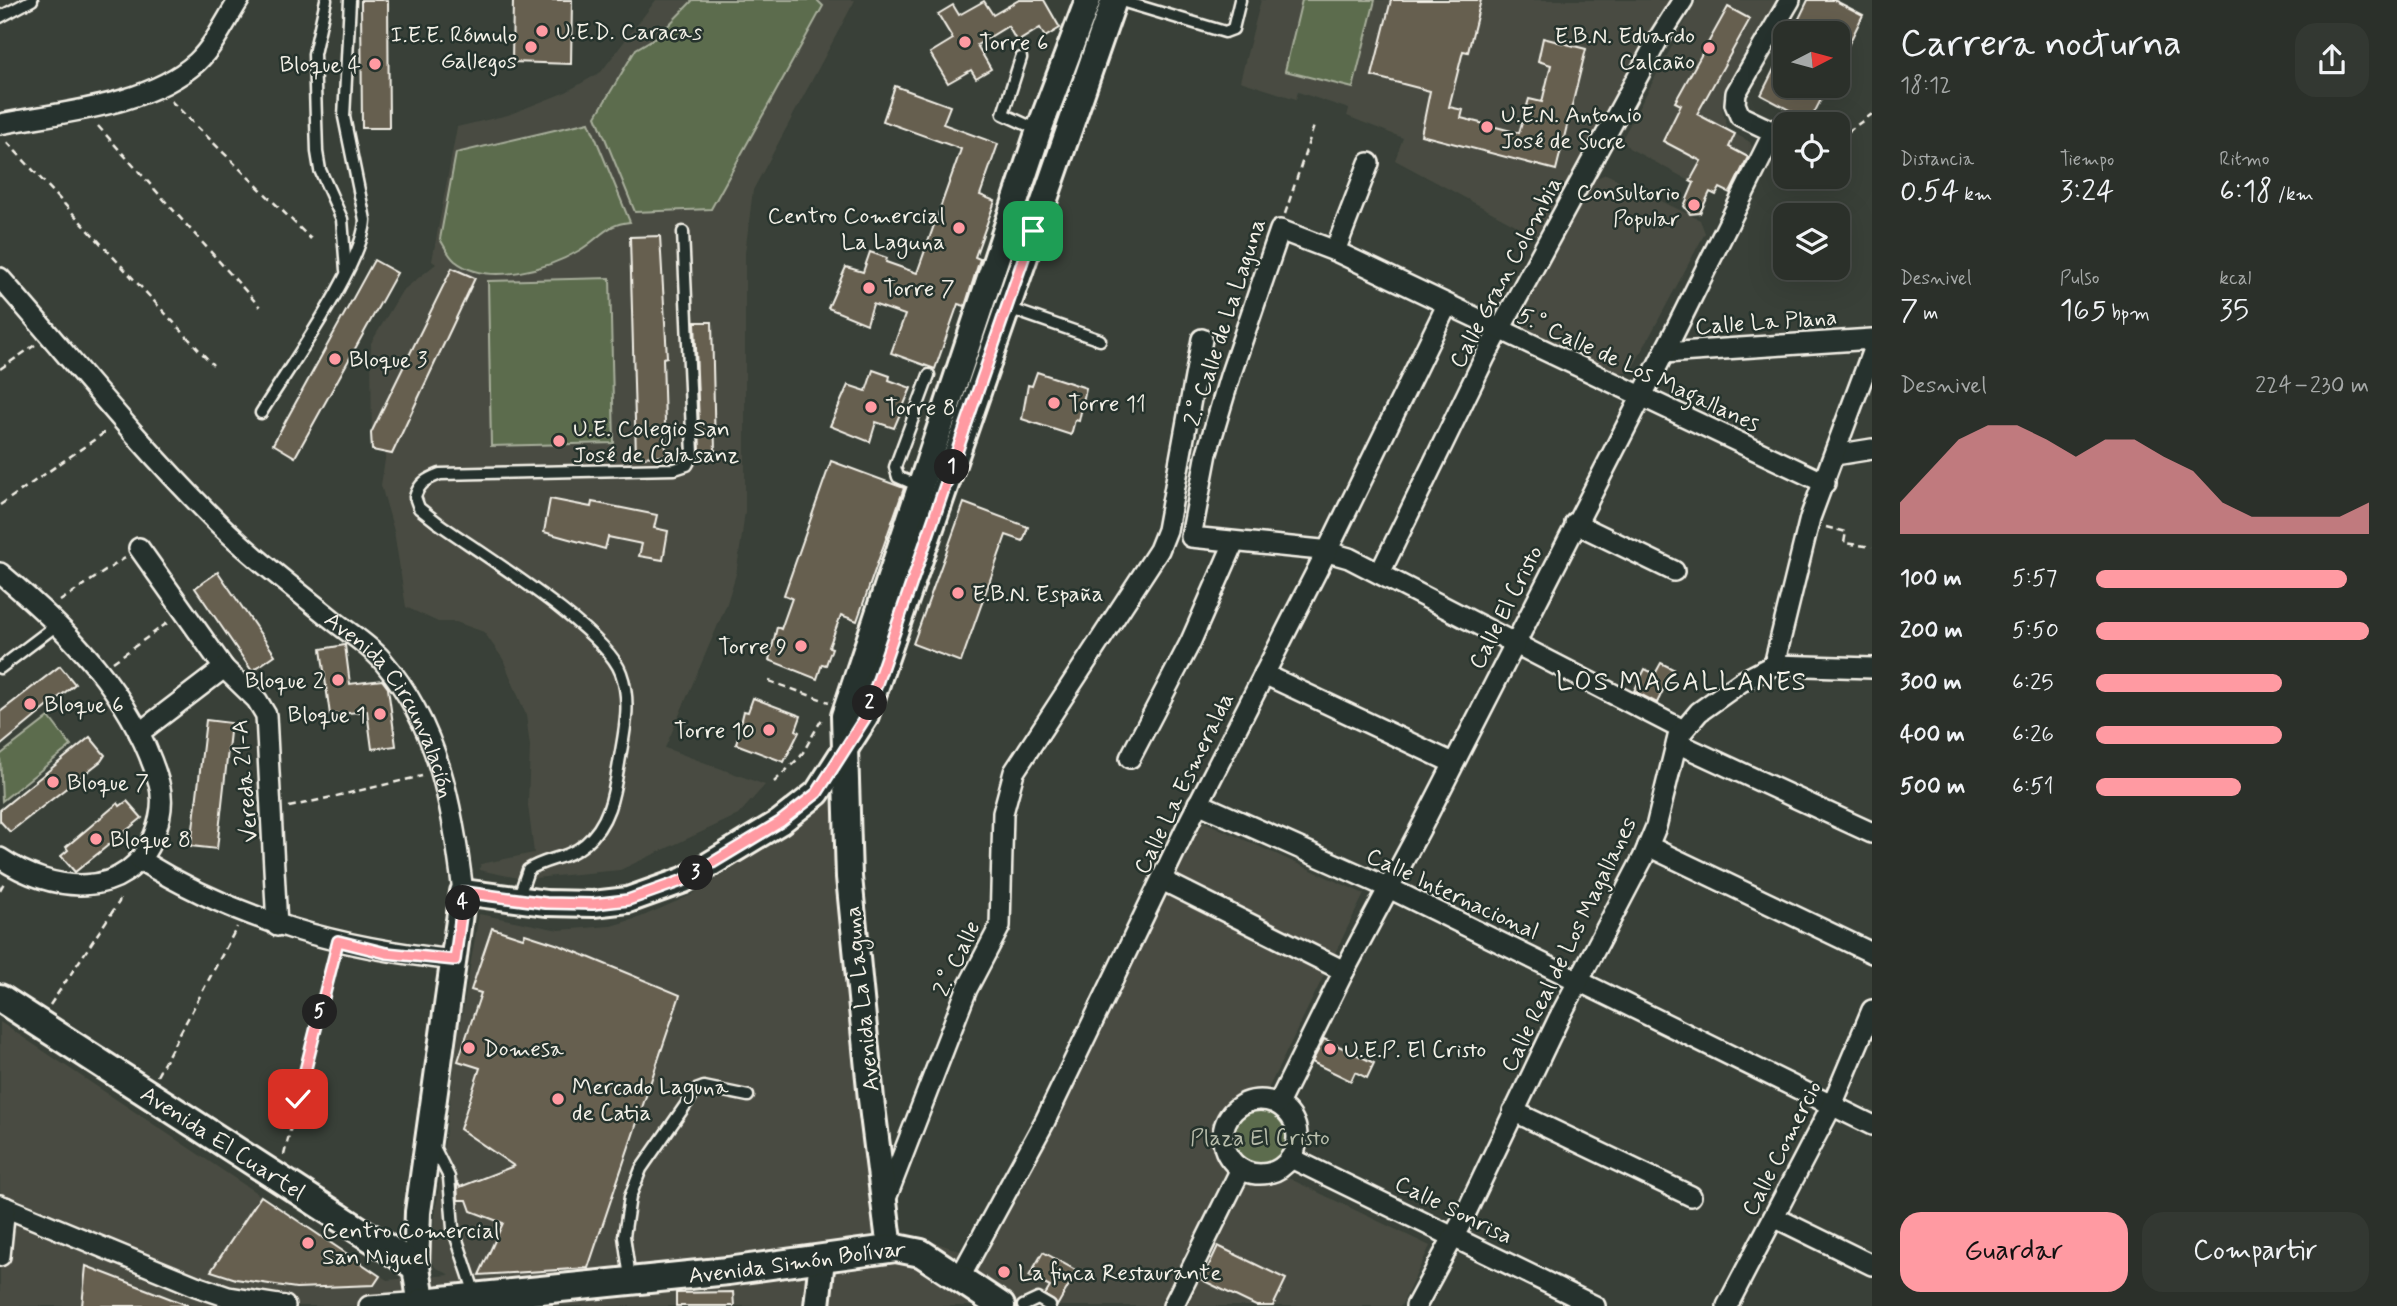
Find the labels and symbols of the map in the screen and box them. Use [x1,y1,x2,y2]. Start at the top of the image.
place label: U.E.D. Caracas [556,18,702,48]
place label: I.E.E. Rómulo Gallegos [391,21,517,77]
north arrow [1773,21,1850,98]
place label: E.B.N. Eduardo Calcaño [1554,22,1695,78]
marker: U.E.D. Caracas [534,23,550,39]
place label: Torre 6 [979,29,1048,59]
marker: Torre 6 [957,34,973,50]
marker: I.E.E. Rómulo Gallegos [523,39,539,55]
marker: E.B.N. Eduardo Calcaño [1701,40,1717,56]
place label: Bloque 4 [280,51,361,81]
marker: Bloque 4 [367,56,383,72]
place label: U.E.N. Antonio José de Sucre [1501,101,1642,157]
marker: U.E.N. Antonio José de Sucre [1479,119,1495,135]
street label: Calle Gran Colombia [1444,172,1570,374]
place label: Consultorio Popular [1576,179,1680,235]
marker: Consultorio Popular [1686,197,1702,213]
pin [1003,201,1063,261]
place label: Centro Comercial La Laguna [767,202,945,260]
street label: 2.° Calle de La Laguna [1178,215,1274,430]
marker: Centro Comercial La Laguna [951,220,967,236]
place label: Torre 7 [883,275,955,305]
marker: Torre 7 [861,280,877,296]
street label: 5.° Calle de Los Magallanes [1511,301,1764,442]
street label: Calle La Plana [1694,303,1838,343]
place label: Bloque 3 [349,346,428,376]
marker: Bloque 3 [327,351,343,367]
place label: Torre 11 [1068,390,1146,420]
place label: Torre 8 [885,394,956,424]
marker: Torre 11 [1046,395,1062,411]
marker: Torre 8 [863,399,879,415]
place label: U.E. Colegio San José de Calasanz [573,415,739,471]
marker: U.E. Colegio San José de Calasanz [551,433,567,449]
pin: 1 [934,449,970,484]
street label: Calle El Cristo [1463,541,1551,675]
place label: E.B.N. España [972,580,1104,610]
marker: E.B.N. España [950,585,966,601]
street label: Avenida Circunvalación [317,606,460,802]
place label: Torre 9 [718,633,787,663]
marker: Torre 9 [793,638,809,654]
district label: LOS MAGALLANES [1556,666,1808,700]
place label: Bloque 2 [245,667,324,697]
marker: Bloque 2 [330,672,346,688]
pin: 2 [852,686,888,720]
street label: Calle La Esmeralda [1128,688,1242,880]
place label: Bloque 6 [44,691,124,721]
marker: Bloque 6 [22,696,38,712]
place label: Bloque 1 [288,701,366,731]
marker: Bloque 1 [372,706,388,722]
place label: Torre 10 [674,717,755,747]
street label: Vereda 21-A [226,718,266,844]
marker: Torre 10 [761,722,777,738]
place label: Bloque 7 [67,769,149,799]
marker: Bloque 7 [45,774,61,790]
street label: Calle Real de Los Magallanes [1495,812,1645,1078]
place label: Bloque 8 [110,826,191,856]
marker: Bloque 8 [88,831,104,847]
street label: Calle Internacional [1361,842,1543,948]
pin: 3 [678,856,714,890]
pin: 4 [446,886,480,920]
street label: Avenida La Laguna [838,904,890,1093]
street label: 2.° Calle [927,916,988,1001]
pin: 5 [302,995,338,1030]
place label: Domesa [483,1035,564,1065]
place label: U.E.P. El Cristo [1344,1036,1486,1066]
marker: Domesa [461,1040,477,1056]
marker: U.E.P. El Cristo [1322,1041,1338,1057]
pin [268,1069,328,1129]
place label: Mercado Laguna de Catia [572,1073,729,1129]
street label: Calle Comercio [1736,1076,1830,1222]
street label: Avenida El Cuartel [134,1080,310,1208]
marker: Mercado Laguna de Catia [550,1091,566,1107]
park label: Plaza El Cristo [1190,1124,1330,1154]
street label: Calle Sonrisa [1389,1169,1517,1252]
place label: Centro Comercial San Miguel [322,1217,500,1273]
marker: Centro Comercial San Miguel [300,1235,316,1251]
street label: Avenida Simón Bolívar [687,1235,908,1292]
place label: La finca Restaurante [1018,1259,1221,1289]
marker: La finca Restaurante [996,1264,1012,1280]

